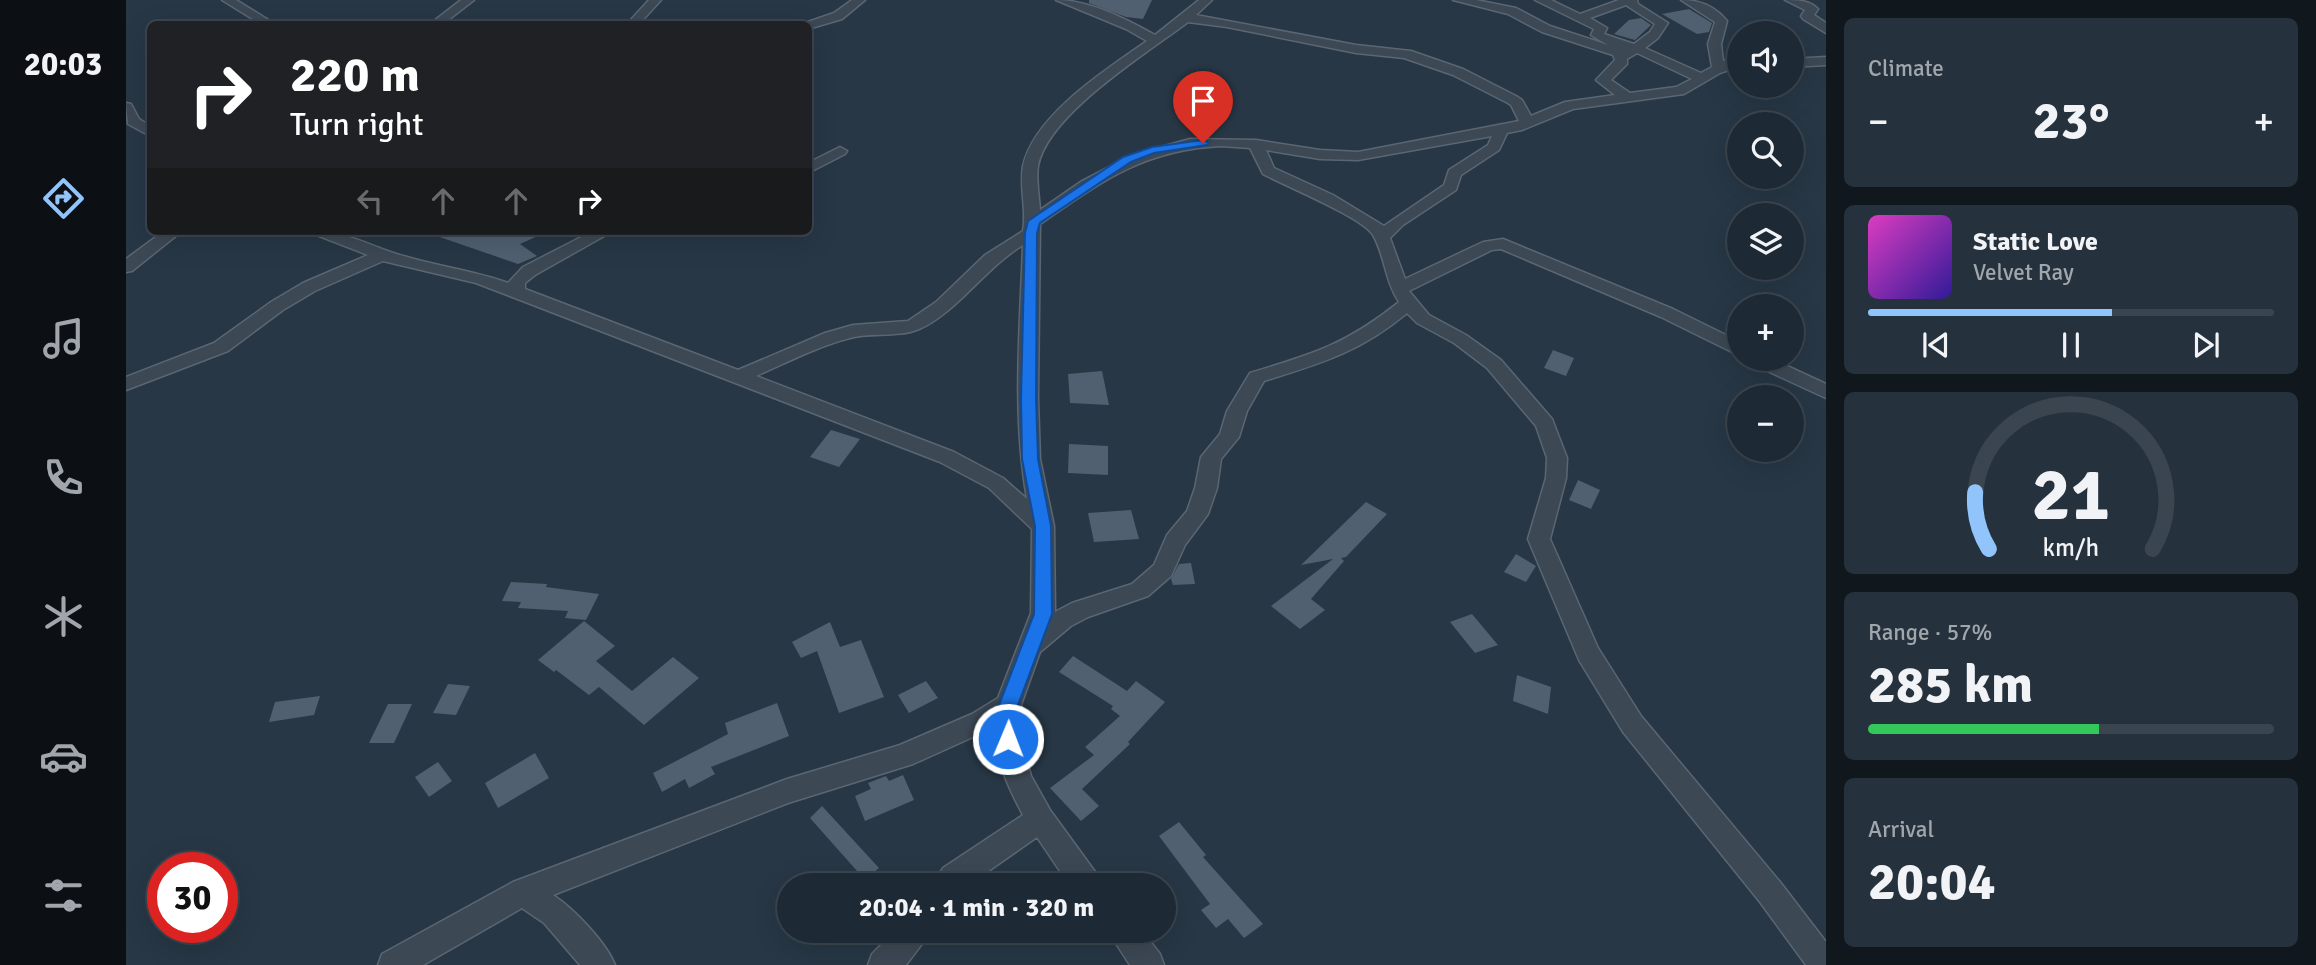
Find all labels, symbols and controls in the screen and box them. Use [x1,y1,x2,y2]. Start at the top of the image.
map controls [1727,21,1804,462]
button: sound [1727,21,1804,98]
text: 20:03 [24,45,102,84]
text: 220 m [290,45,420,105]
icon: right [175,49,266,140]
text: Climate [1868,54,1944,83]
pin [1173,71,1233,143]
icon: arrive [1184,82,1222,120]
text: 23° [2033,89,2109,153]
text: − [1868,98,1889,145]
text: + [2253,98,2274,145]
text: Turn right [290,105,423,144]
button: search [1727,112,1804,189]
icon: directions [39,174,88,223]
icon: left [351,182,389,220]
icon: ahead [424,182,462,220]
icon: ahead [497,182,535,220]
icon: right [570,182,608,220]
button: layers [1727,203,1804,280]
text: Static Love [1973,226,2098,258]
text: Velvet Ray [1973,258,2074,287]
button: + [1727,294,1804,371]
icon: music [39,314,88,363]
icon: previous [1917,326,1955,364]
icon: pause [2052,326,2090,364]
icon: next [2187,326,2225,364]
button: − [1727,385,1804,462]
text: 21 [2032,451,2110,540]
icon: phone [39,453,88,502]
text: km/h [2043,531,2099,562]
icon: climate [39,592,88,641]
text: Range · 57% [1868,618,1992,647]
text: 285 km [1868,653,2033,717]
position arrow [971,702,1045,776]
icon: car [39,732,88,781]
text: Arrival [1868,815,1934,844]
text: 20:04 [1868,850,1996,914]
speed limit sign: 30 [147,852,238,943]
icon: filters [39,871,88,920]
text: 20:04 · 1 min · 320 m [859,892,1094,924]

